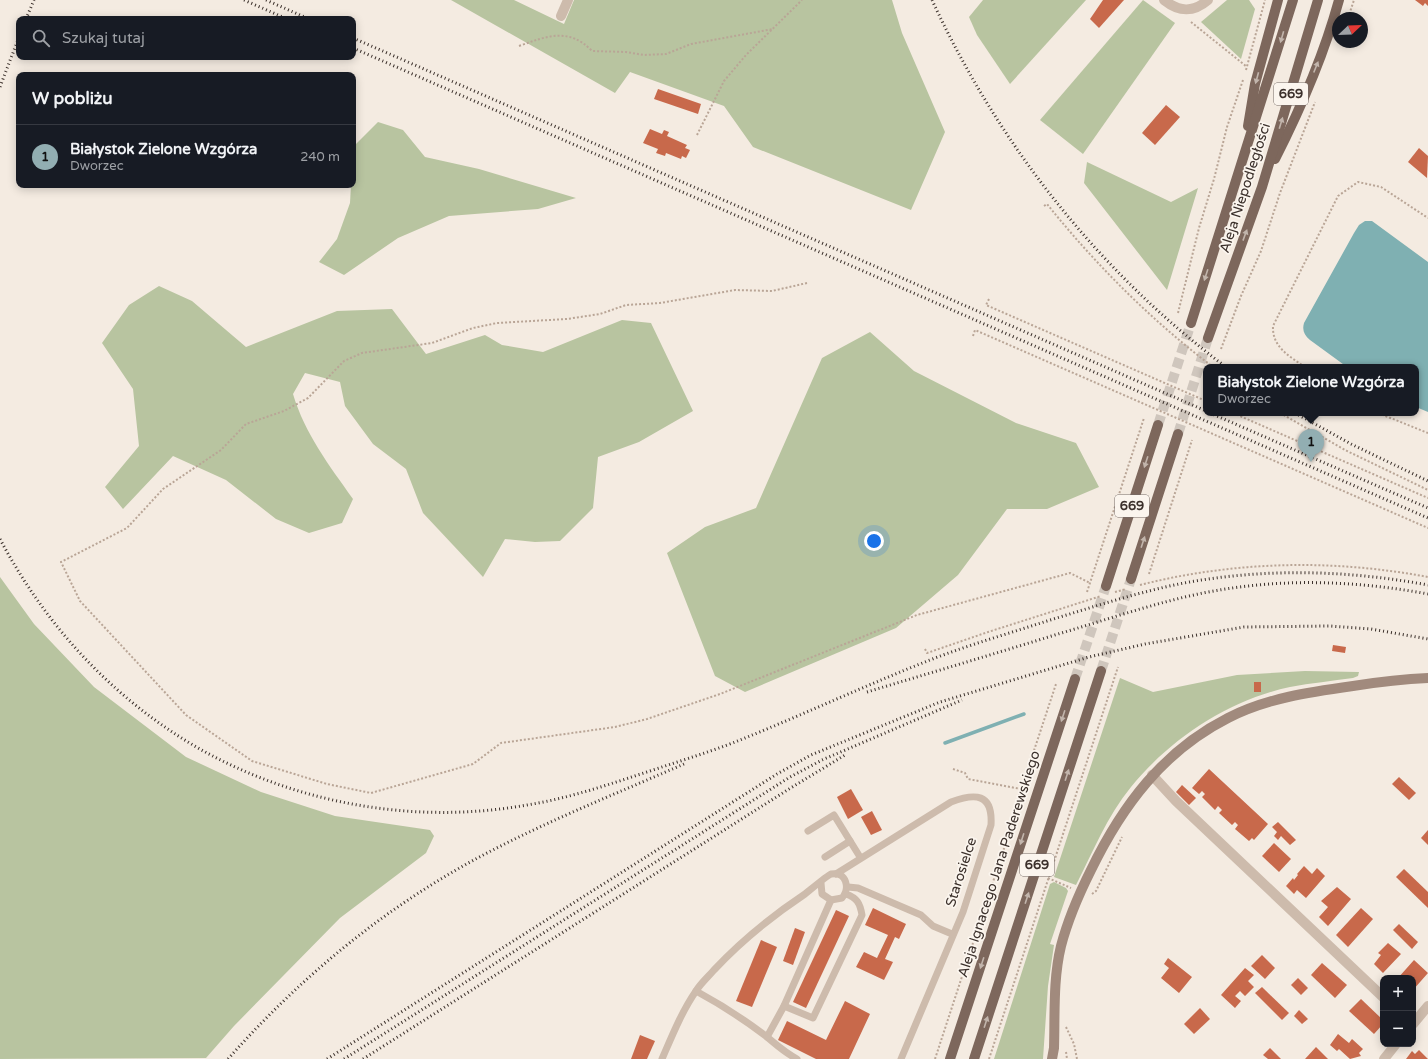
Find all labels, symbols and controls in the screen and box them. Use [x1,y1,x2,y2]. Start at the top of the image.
north arrow [1332,12,1368,48]
search box [16,16,356,60]
icon: search [30,27,52,49]
text: Szukaj tutaj [62,29,145,47]
one-way arrow [1279,32,1285,44]
one-way arrow [1314,61,1320,73]
one-way arrow [1254,73,1260,85]
road number: 669 [1274,83,1308,105]
text: W pobliżu [32,88,113,109]
one-way arrow [1279,117,1285,129]
street label: Aleja Niepodległości [1216,121,1274,255]
text: Białystok Zielone Wzgórza [70,140,257,158]
text: 1 [41,149,49,165]
text: 240 m [300,149,340,165]
text: Dworzec [70,158,124,174]
one-way arrow [1242,229,1248,241]
one-way arrow [1203,269,1209,281]
popup [1203,364,1419,416]
text: Białystok Zielone Wzgórza [1217,373,1405,391]
text: Dworzec [1217,391,1271,407]
pin: 1 [1298,429,1324,462]
one-way arrow [1143,456,1149,468]
road number: 669 [1115,495,1149,517]
your location [864,531,884,551]
one-way arrow [1140,536,1146,548]
one-way arrow [1060,710,1066,722]
street label: Aleja Ignacego Jana Paderewskiego [954,748,1044,980]
one-way arrow [1064,768,1070,780]
one-way arrow [1019,834,1025,846]
street label: Starosielce [942,835,980,909]
road number: 669 [1020,854,1054,876]
one-way arrow [1024,892,1030,904]
one-way arrow [979,957,985,969]
map controls [1380,975,1416,1047]
button: + [1380,975,1416,1011]
button: − [1380,1011,1416,1047]
one-way arrow [983,1016,989,1028]

